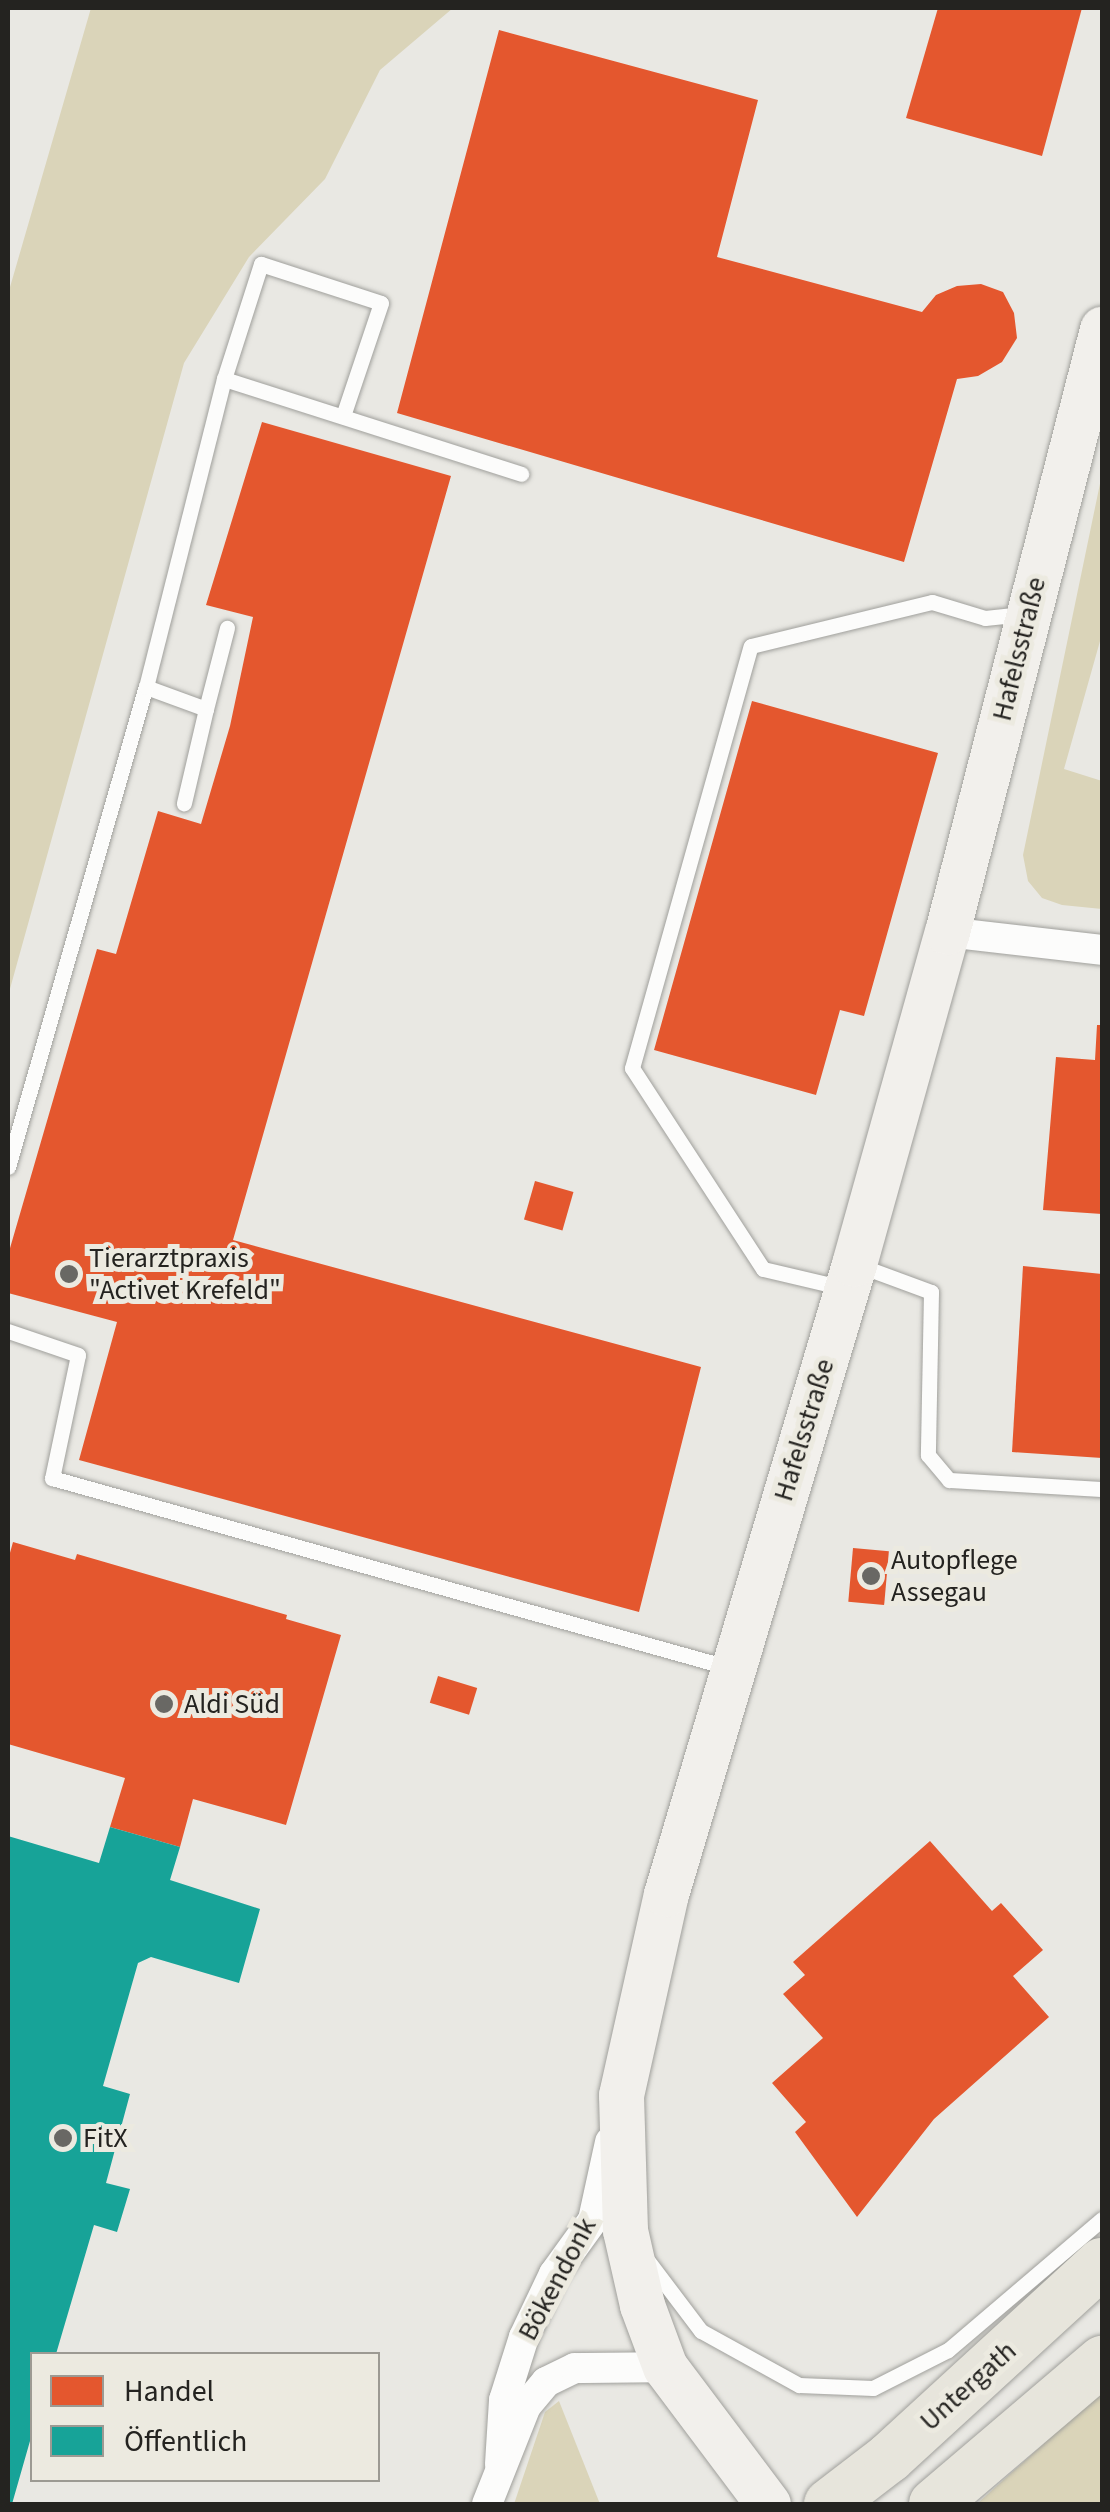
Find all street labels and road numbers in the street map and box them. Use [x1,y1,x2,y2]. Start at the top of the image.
street label: Hafelsstraße [985,574,1053,724]
street label: Hafelsstraße [766,1355,842,1505]
street label: Bökendonk [511,2212,603,2346]
street label: Untergath [913,2334,1023,2438]

